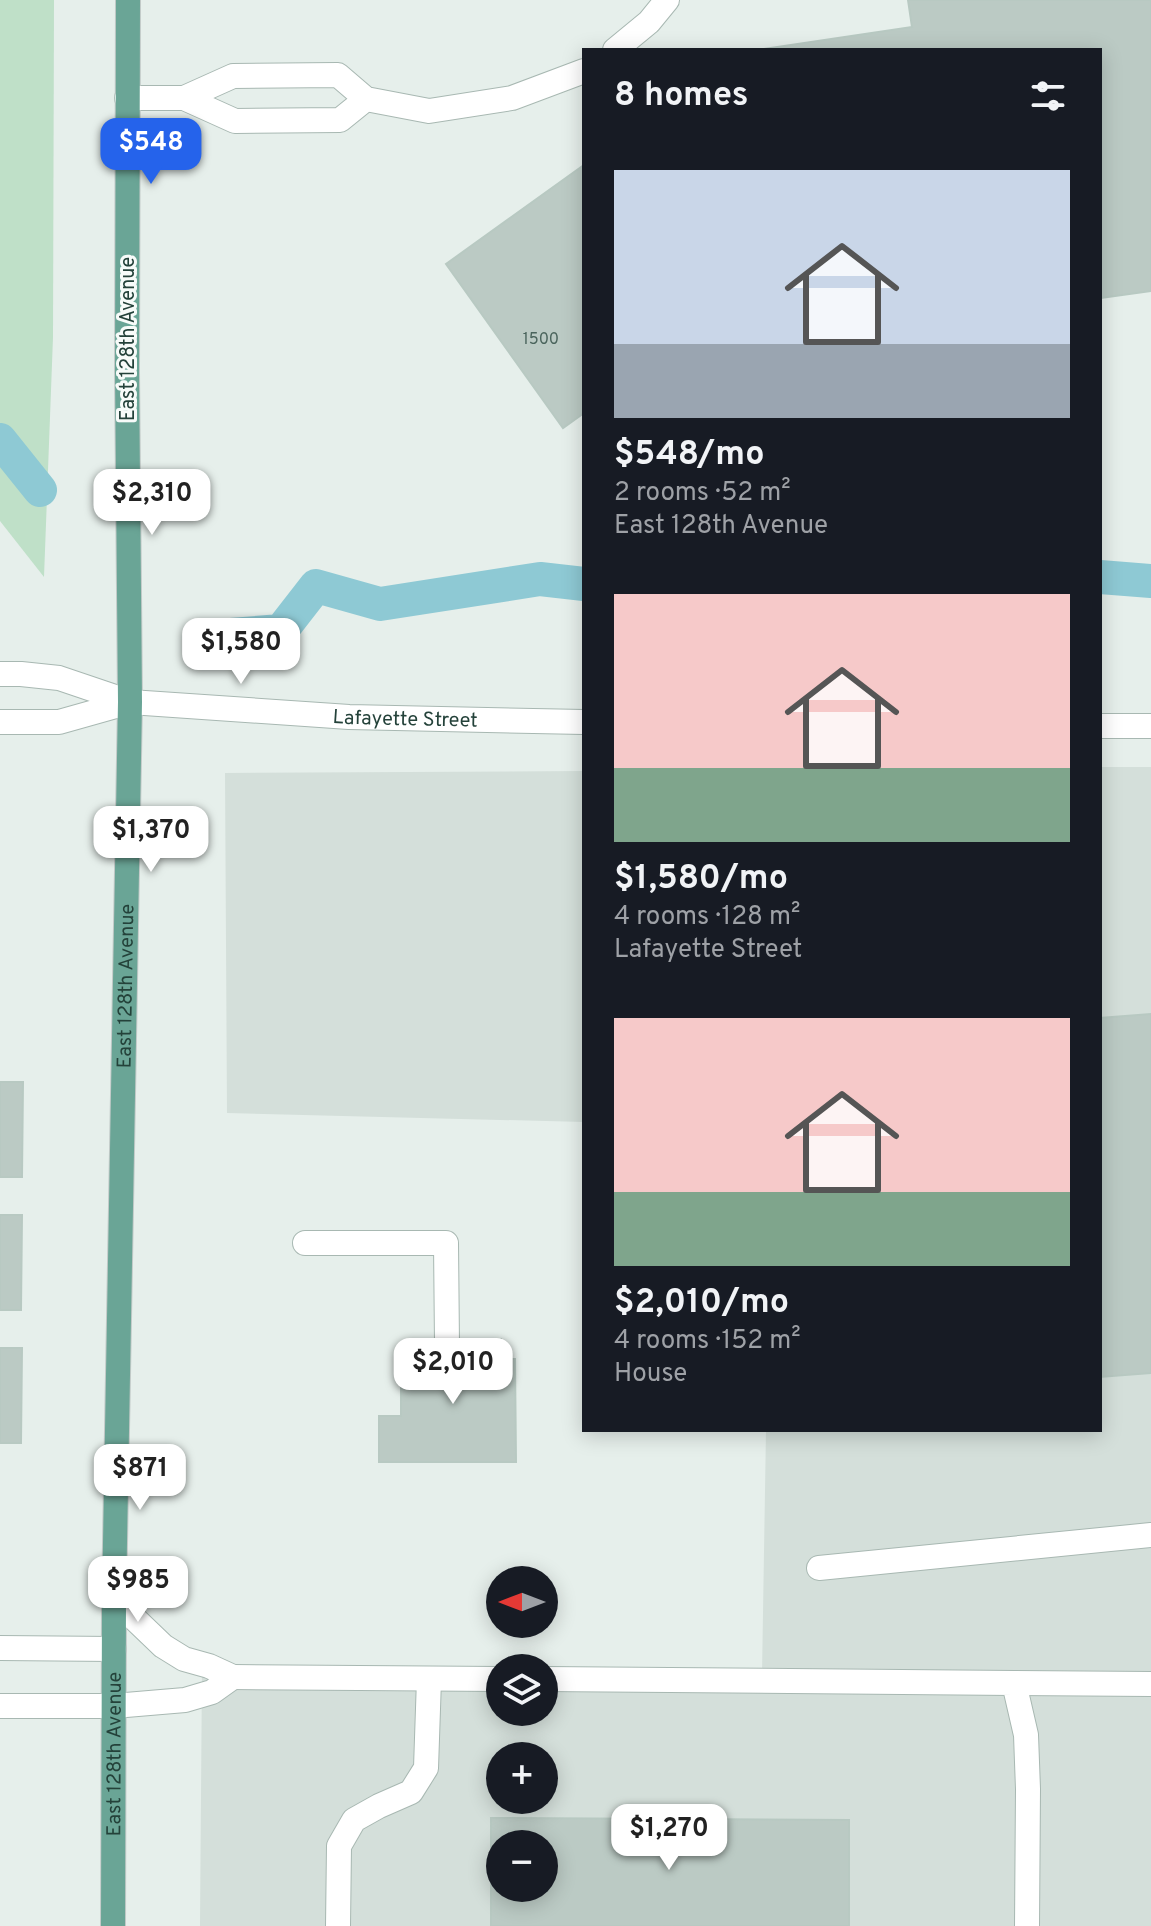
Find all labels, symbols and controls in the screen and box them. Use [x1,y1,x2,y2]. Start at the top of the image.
icon: filters [1026,74,1070,118]
text: 8 homes [614,75,748,118]
pin: $548 [104,118,198,186]
text: $548 [118,127,184,160]
icon: home [770,222,914,366]
street label: East 128th Avenue [116,257,142,421]
house number: 1500 [523,330,559,350]
text: $548/mo [614,434,764,477]
pin: $2,310 [87,469,217,537]
text: 2 rooms · 52 m² [614,477,791,510]
text: $2,310 [111,478,193,511]
text: East 128th Avenue [614,510,828,543]
pin: $1,580 [176,618,306,686]
text: $1,580 [200,627,282,660]
icon: home [770,646,914,790]
street label: Lafayette Street [332,705,478,735]
pin: $1,370 [86,806,216,874]
text: $1,370 [111,815,191,848]
text: $1,580/mo [614,858,788,901]
text: 4 rooms · 128 m² [614,901,801,934]
street label: East 128th Avenue [112,904,141,1069]
text: Lafayette Street [614,934,802,967]
icon: home [770,1070,914,1214]
text: $2,010/mo [614,1282,789,1325]
text: 4 rooms · 152 m² [614,1325,801,1358]
pin: $2,010 [388,1338,518,1406]
text: $2,010 [412,1347,494,1380]
text: House [614,1358,687,1391]
pin: $871 [93,1444,187,1512]
text: $871 [112,1453,168,1486]
pin: $985 [91,1556,185,1624]
text: $985 [106,1565,170,1598]
north arrow [486,1566,558,1638]
map controls [486,1566,558,1902]
button: layers [486,1654,558,1726]
street label: East 128th Avenue [102,1672,129,1836]
button: + [486,1742,558,1814]
pin: $1,270 [604,1804,734,1872]
text: $1,270 [629,1813,709,1846]
button: − [486,1830,558,1902]

